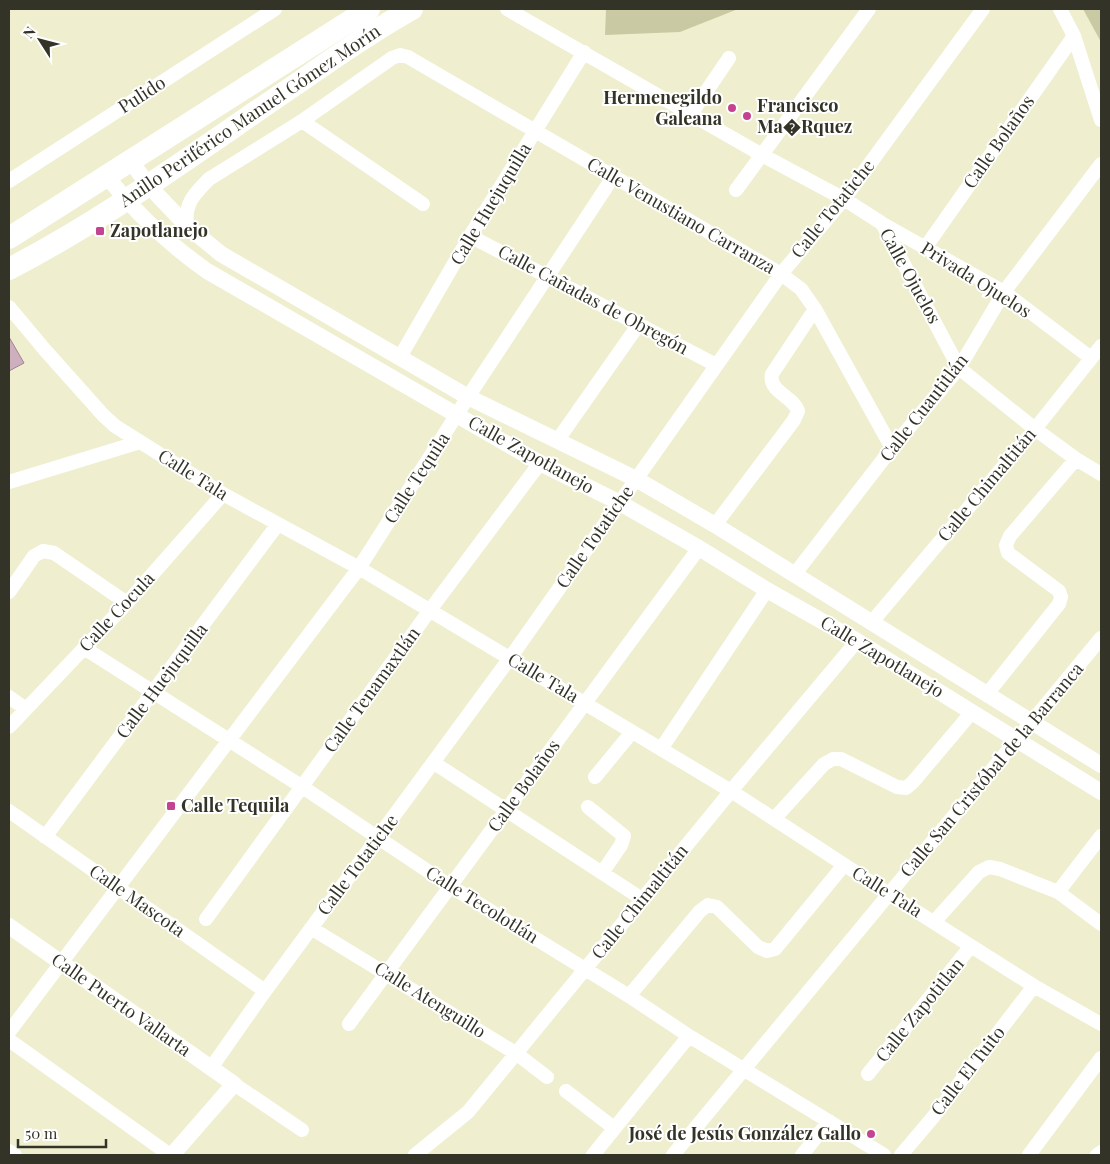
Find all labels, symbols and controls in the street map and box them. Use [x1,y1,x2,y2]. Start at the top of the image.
north arrow [15,15,65,65]
street label: Anillo Periférico Manuel Gómez Morín [113,18,385,212]
text: N [18,22,40,42]
street label: Pulido [113,70,170,118]
place label: Hermenegildo Galeana [603,85,723,130]
street label: Calle Bolaños [957,90,1039,193]
place label: Francisco Ma�Rquez [757,93,852,138]
marker: Hermenegildo Galeana [726,102,738,114]
marker: Francisco Ma�Rquez [741,110,753,122]
street label: Calle Huejuquilla [444,138,536,269]
street label: Calle Venustiano Carranza [583,151,780,279]
street label: Calle Totatiche [785,154,879,263]
place label: Zapotlanejo [110,218,208,242]
street label: Calle Ojuelos [875,223,947,328]
marker: Zapotlanejo [94,225,106,237]
street label: Privada Ojuelos [917,236,1036,323]
street label: Calle Cañadas de Obregón [494,239,693,360]
street label: Calle Cuautitlán [874,349,973,466]
street label: Calle Zapotlanejo [464,410,599,499]
street label: Calle Chimaltitán [932,422,1041,546]
street label: Calle Tequila [378,427,455,528]
street label: Calle Tala [154,443,233,505]
street label: Calle Totatiche [550,480,639,593]
street label: Calle Cocula [73,566,159,656]
street label: Calle Zapotlanejo [816,610,949,703]
street label: Calle Huejuquilla [110,618,212,743]
street label: Calle Tenamaxtlán [318,622,425,757]
street label: Calle Tala [504,647,583,708]
street label: Calle San Cristóbal de la Barranca [894,657,1088,882]
street label: Calle Bolaños [482,734,565,836]
place label: Calle Tequila [181,793,290,817]
marker: Calle Tequila [165,800,177,812]
street label: Calle Totatiche [311,809,403,920]
street label: Calle Chimaltitán [585,839,693,964]
street label: Calle Mascota [85,858,190,942]
street label: Calle Tecolotlán [422,860,544,949]
street label: Calle Tala [848,860,927,922]
street label: Calle Puerto Vallarta [47,947,196,1061]
street label: Calle Zapotitlan [870,952,969,1067]
street label: Calle Atenguillo [370,955,491,1043]
street label: Calle El Tuito [925,1021,1010,1120]
scale bar [18,1116,105,1148]
place label: José de Jesús González Gallo [628,1121,861,1145]
text: 50 m [25,1123,58,1143]
marker: José de Jesús González Gallo [865,1128,877,1140]

